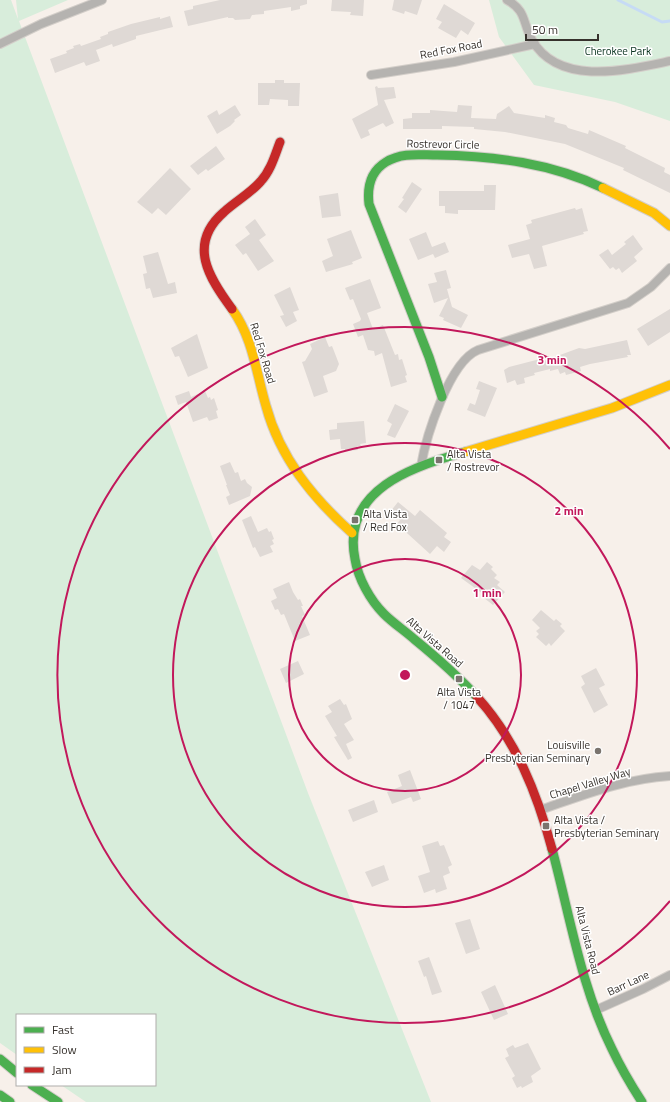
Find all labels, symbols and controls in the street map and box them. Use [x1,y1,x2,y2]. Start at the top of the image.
scale bar [526,16,598,42]
text: 50 m [532,20,558,39]
street label: Red Fox Road [419,35,484,63]
park label: Cherokee Park [585,43,652,59]
street label: Rostrevor Circle [406,135,480,153]
street label: Red Fox Road [246,321,280,386]
text: 3 min [537,350,567,369]
place label: Alta Vista / Rostrevor [447,446,500,475]
marker: Alta Vista / Rostrevor [434,455,444,465]
text: 2 min [554,501,584,520]
place label: Alta Vista / Red Fox [363,506,408,535]
marker: Alta Vista / Red Fox [350,515,360,525]
text: 1 min [472,583,502,602]
street label: Alta Vista Road [403,613,467,671]
centre of rings [398,668,412,682]
marker: Alta Vista / 1047 [454,674,464,684]
place label: Alta Vista / 1047 [437,684,482,713]
place label: Louisville Presbyterian Seminary [485,737,591,766]
marker: Louisville Presbyterian Seminary [593,746,603,756]
street label: Chapel Valley Way [548,763,633,803]
place label: Alta Vista / Presbyterian Seminary [554,812,660,841]
marker: Alta Vista / Presbyterian Seminary [541,821,551,831]
street label: Alta Vista Road [572,904,604,976]
street label: Barr Lane [604,966,652,1000]
legend [16,1014,156,1086]
text: Fast [52,1020,75,1039]
text: Slow [52,1040,77,1059]
text: Jam [52,1060,72,1079]

